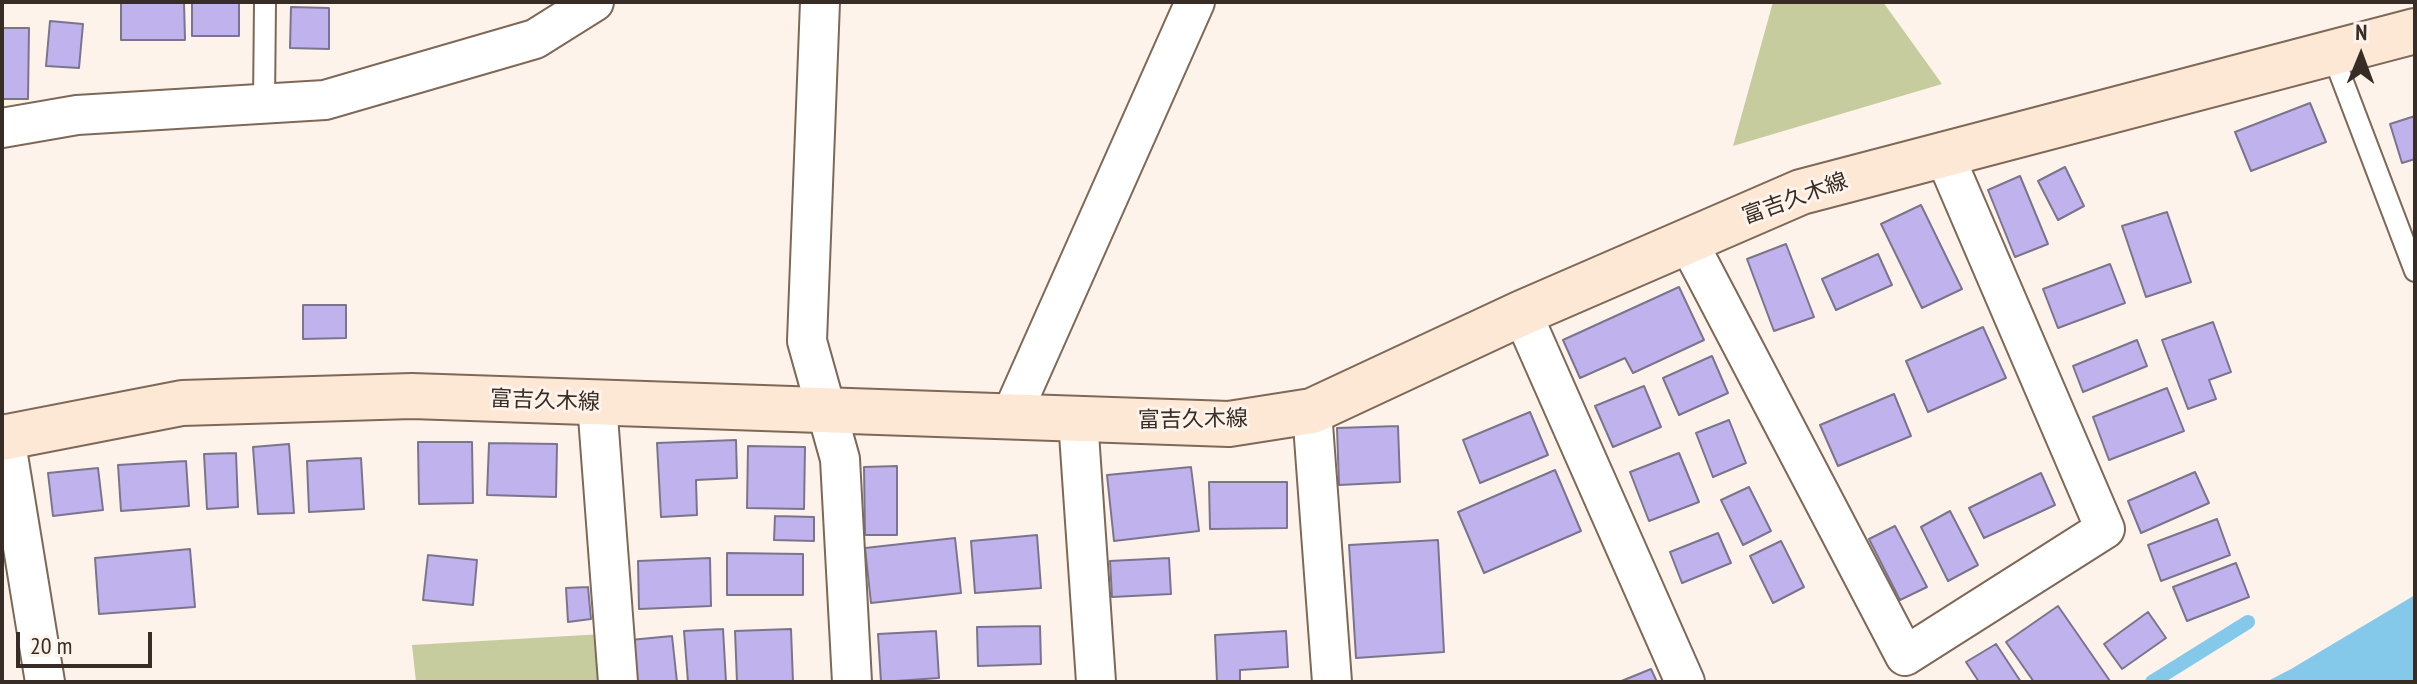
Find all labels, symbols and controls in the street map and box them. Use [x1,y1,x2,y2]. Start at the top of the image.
north arrow [2321,16,2401,96]
text: N [2355,18,2368,46]
street label: 富吉久木線 [1739,168,1851,230]
street label: 富吉久木線 [490,386,600,416]
street label: 富吉久木線 [1138,406,1248,434]
scale bar [20,616,156,666]
text: 20 m [30,630,72,661]

